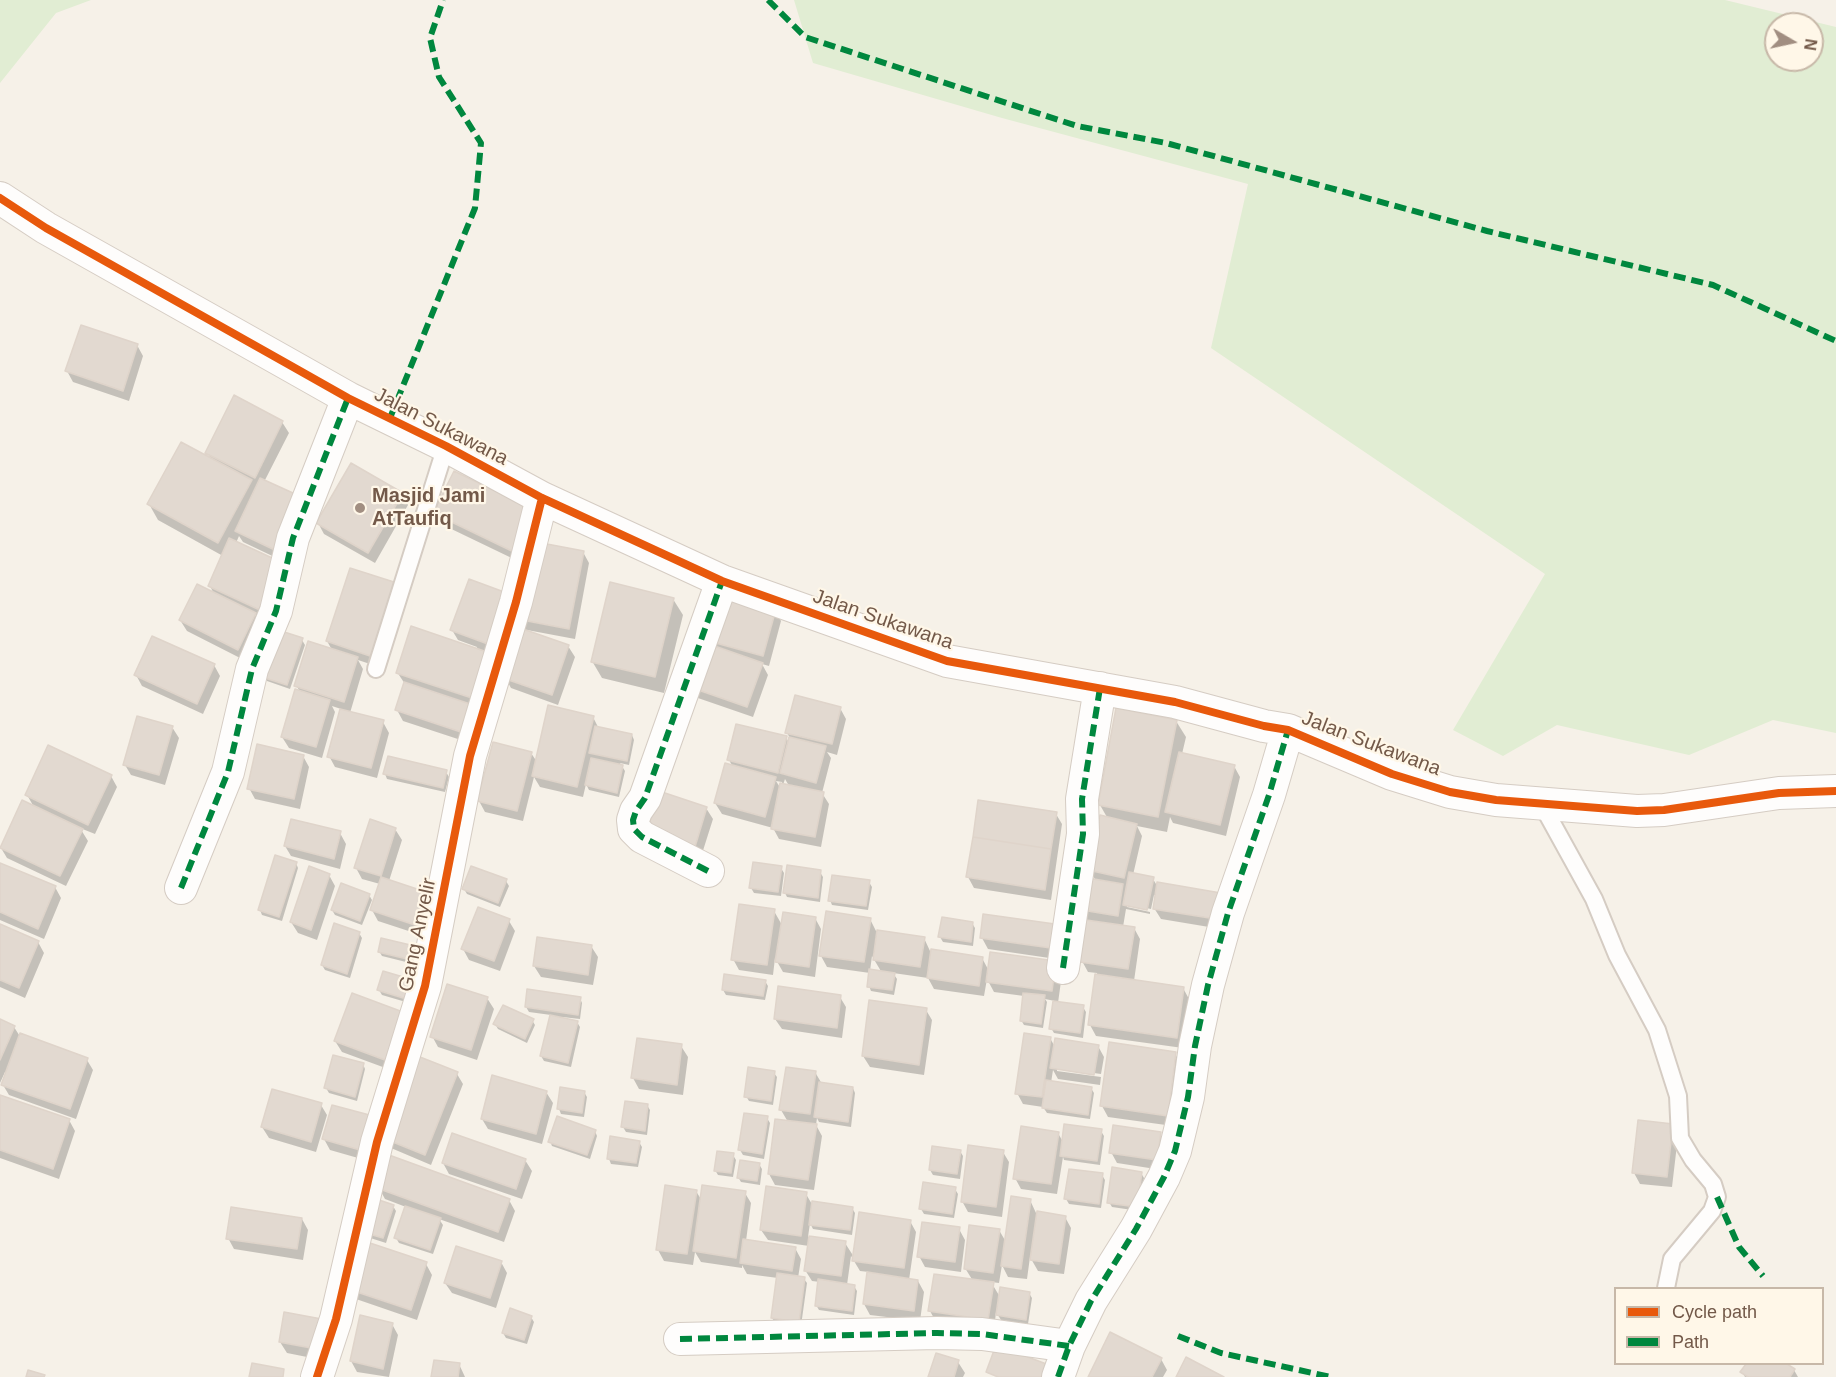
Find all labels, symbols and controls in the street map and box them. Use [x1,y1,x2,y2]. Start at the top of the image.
north arrow [1764,12,1824,72]
text: N [1801,38,1820,52]
street label: Jalan Sukawana [370,383,512,471]
place label: Masjid Jami AtTaufiq [372,484,485,531]
marker: Masjid Jami AtTaufiq [353,501,367,515]
street label: Jalan Sukawana [810,585,956,655]
street label: Jalan Sukawana [1298,706,1444,782]
street label: Gang Anyelir [394,876,442,994]
legend [1614,1287,1824,1365]
text: Cycle path [1672,1302,1757,1322]
text: Path [1672,1332,1709,1352]

